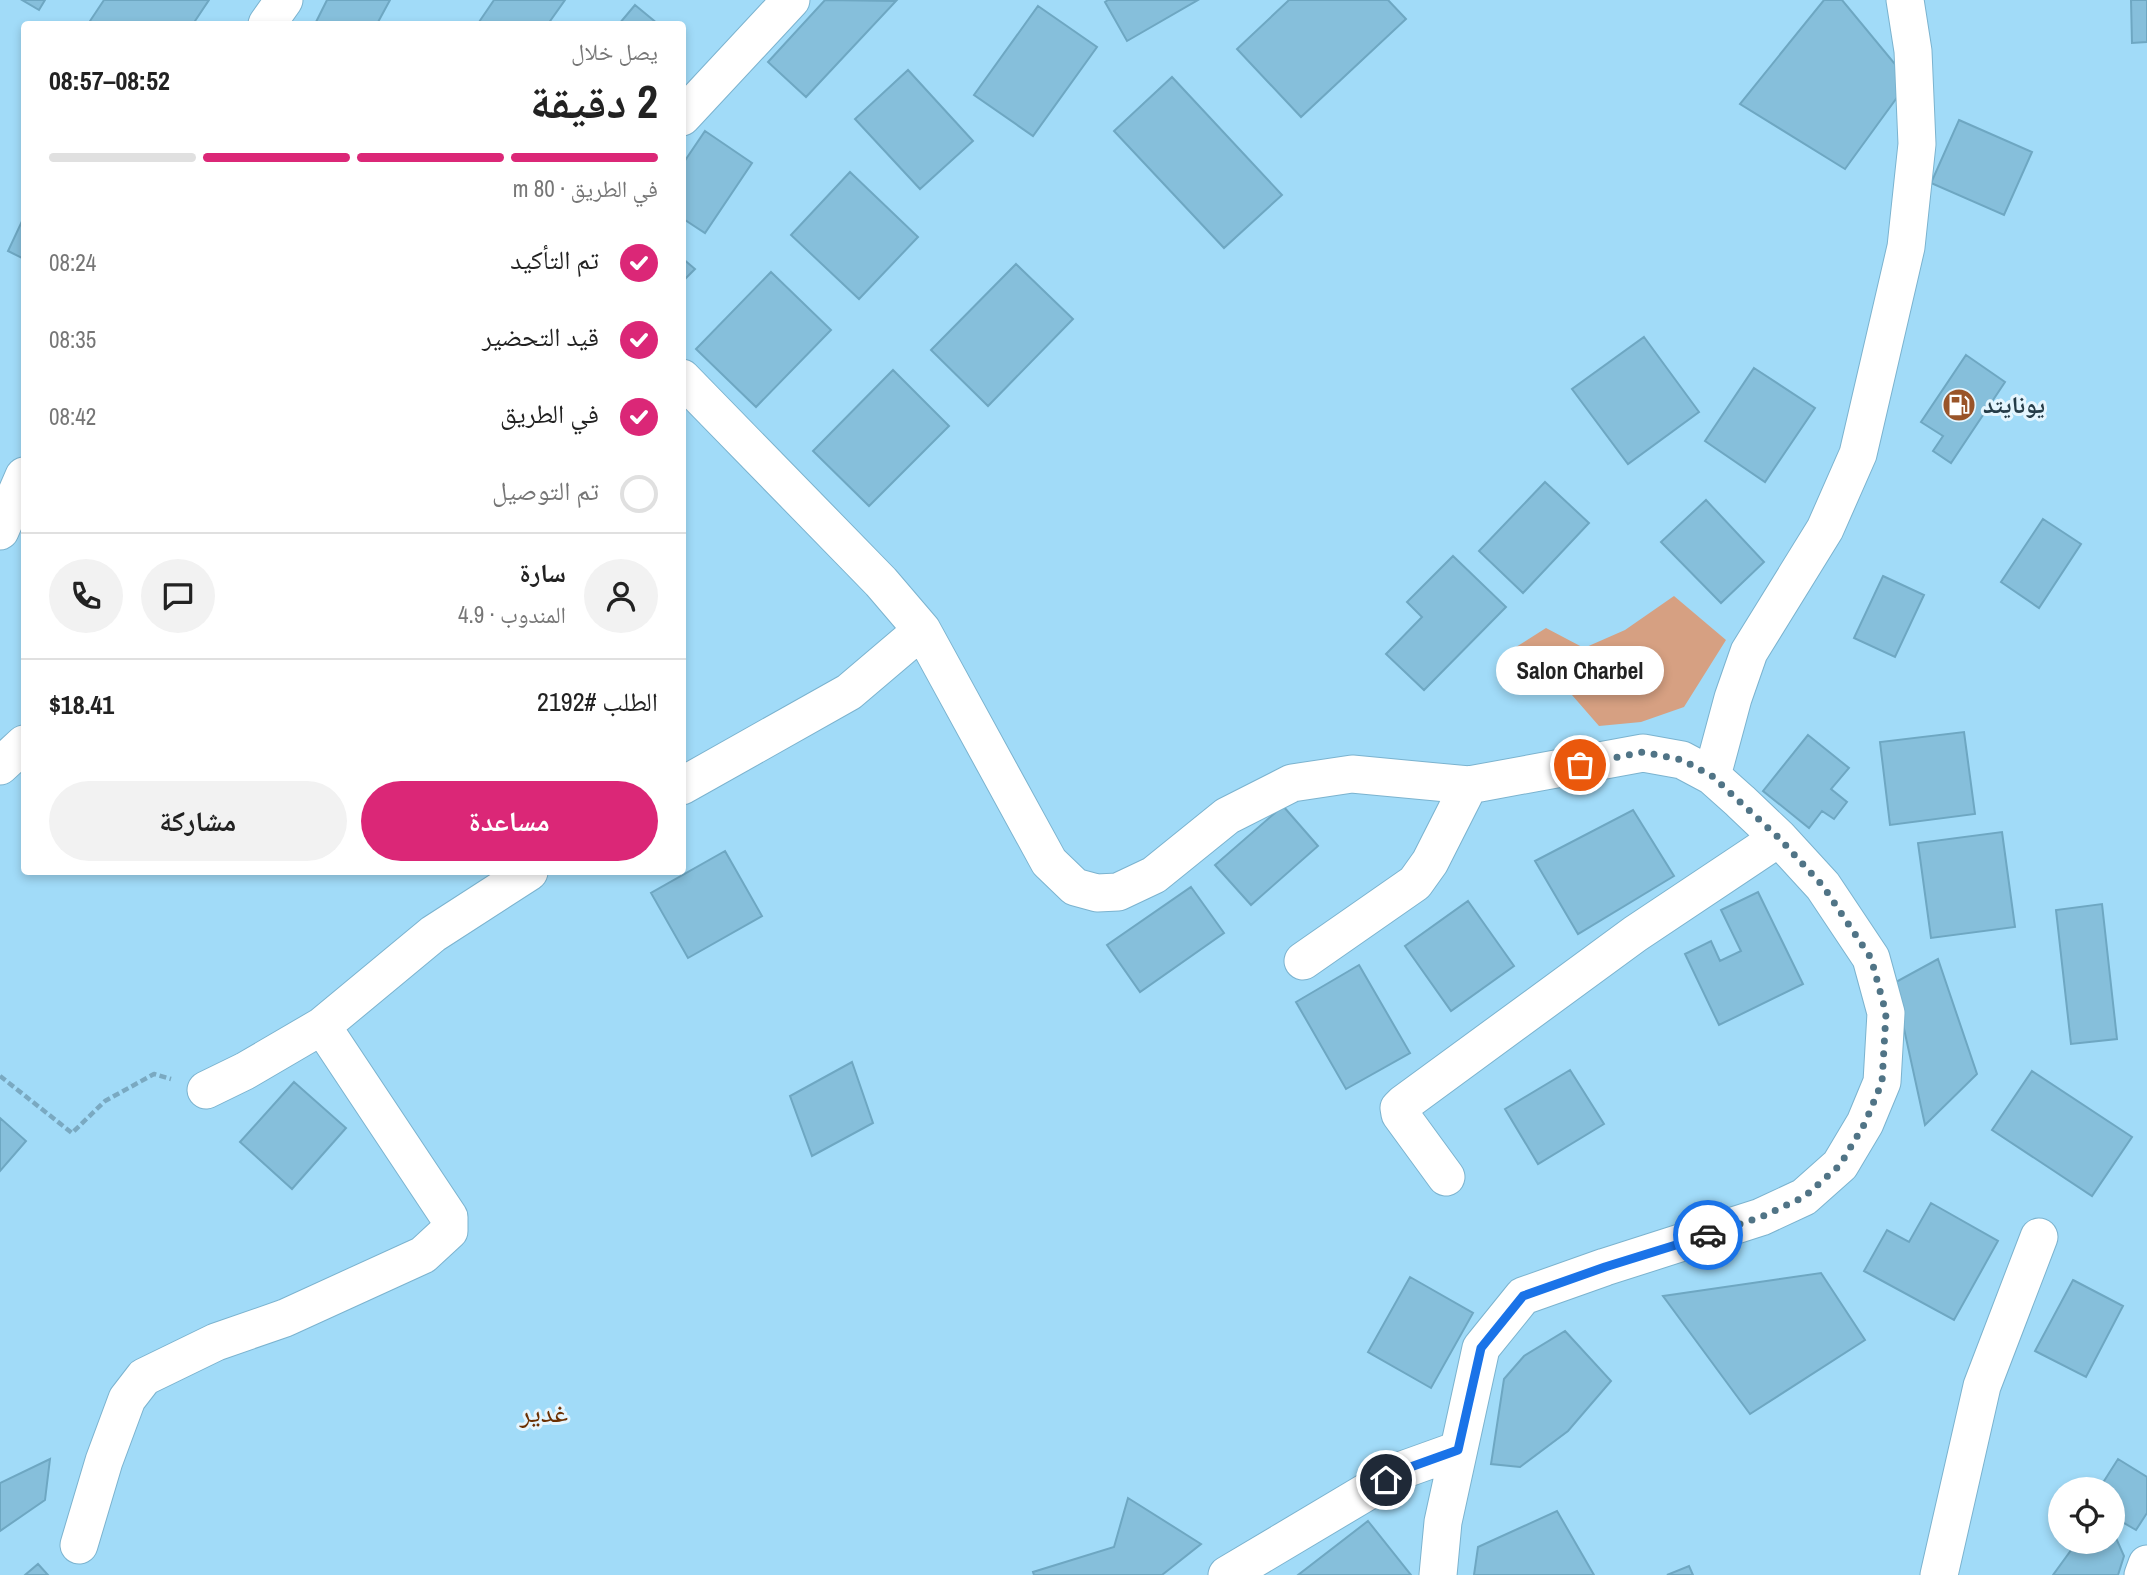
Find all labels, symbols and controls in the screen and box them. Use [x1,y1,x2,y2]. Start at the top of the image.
text: يصل خلال [571,36,658,67]
text: 08:52–08:57 [49,63,170,98]
text: 2 دقيقة [530,70,658,132]
text: في الطريق · 80 m [513,173,658,204]
text: تم التأكيد [510,242,599,277]
icon: check [620,244,658,282]
text: 08:24 [49,247,96,278]
text: قيد التحضير [482,319,599,354]
icon: check [620,321,658,359]
text: 08:35 [49,324,96,355]
fuel station icon: يونايتد [1940,386,1978,424]
place label: يونايتد [1983,388,2045,420]
text: في الطريق [500,396,599,431]
icon: check [620,398,658,436]
text: 08:42 [49,401,96,432]
text: تم التوصيل [492,473,599,508]
text: سارة [519,555,566,590]
button: phone [49,559,123,633]
button: chat [141,559,215,633]
button: person [584,559,658,633]
text: المندوب · 4.9 [458,599,566,630]
callout: Salon Charbel [1496,646,1664,695]
text: Salon Charbel [1517,655,1643,686]
text: الطلب #2192 [537,684,658,719]
text: $18.41 [49,687,114,722]
pin [1550,735,1610,795]
icon: bag [1561,746,1599,784]
button: مشاركة [49,781,347,861]
button: مساعدة [361,781,658,861]
courier [1673,1200,1743,1270]
icon: car [1689,1216,1727,1254]
district label: غدير [519,1393,568,1431]
pin [1356,1450,1416,1510]
icon: home [1367,1461,1405,1499]
map controls [2048,1477,2125,1554]
button: locate [2048,1477,2125,1554]

